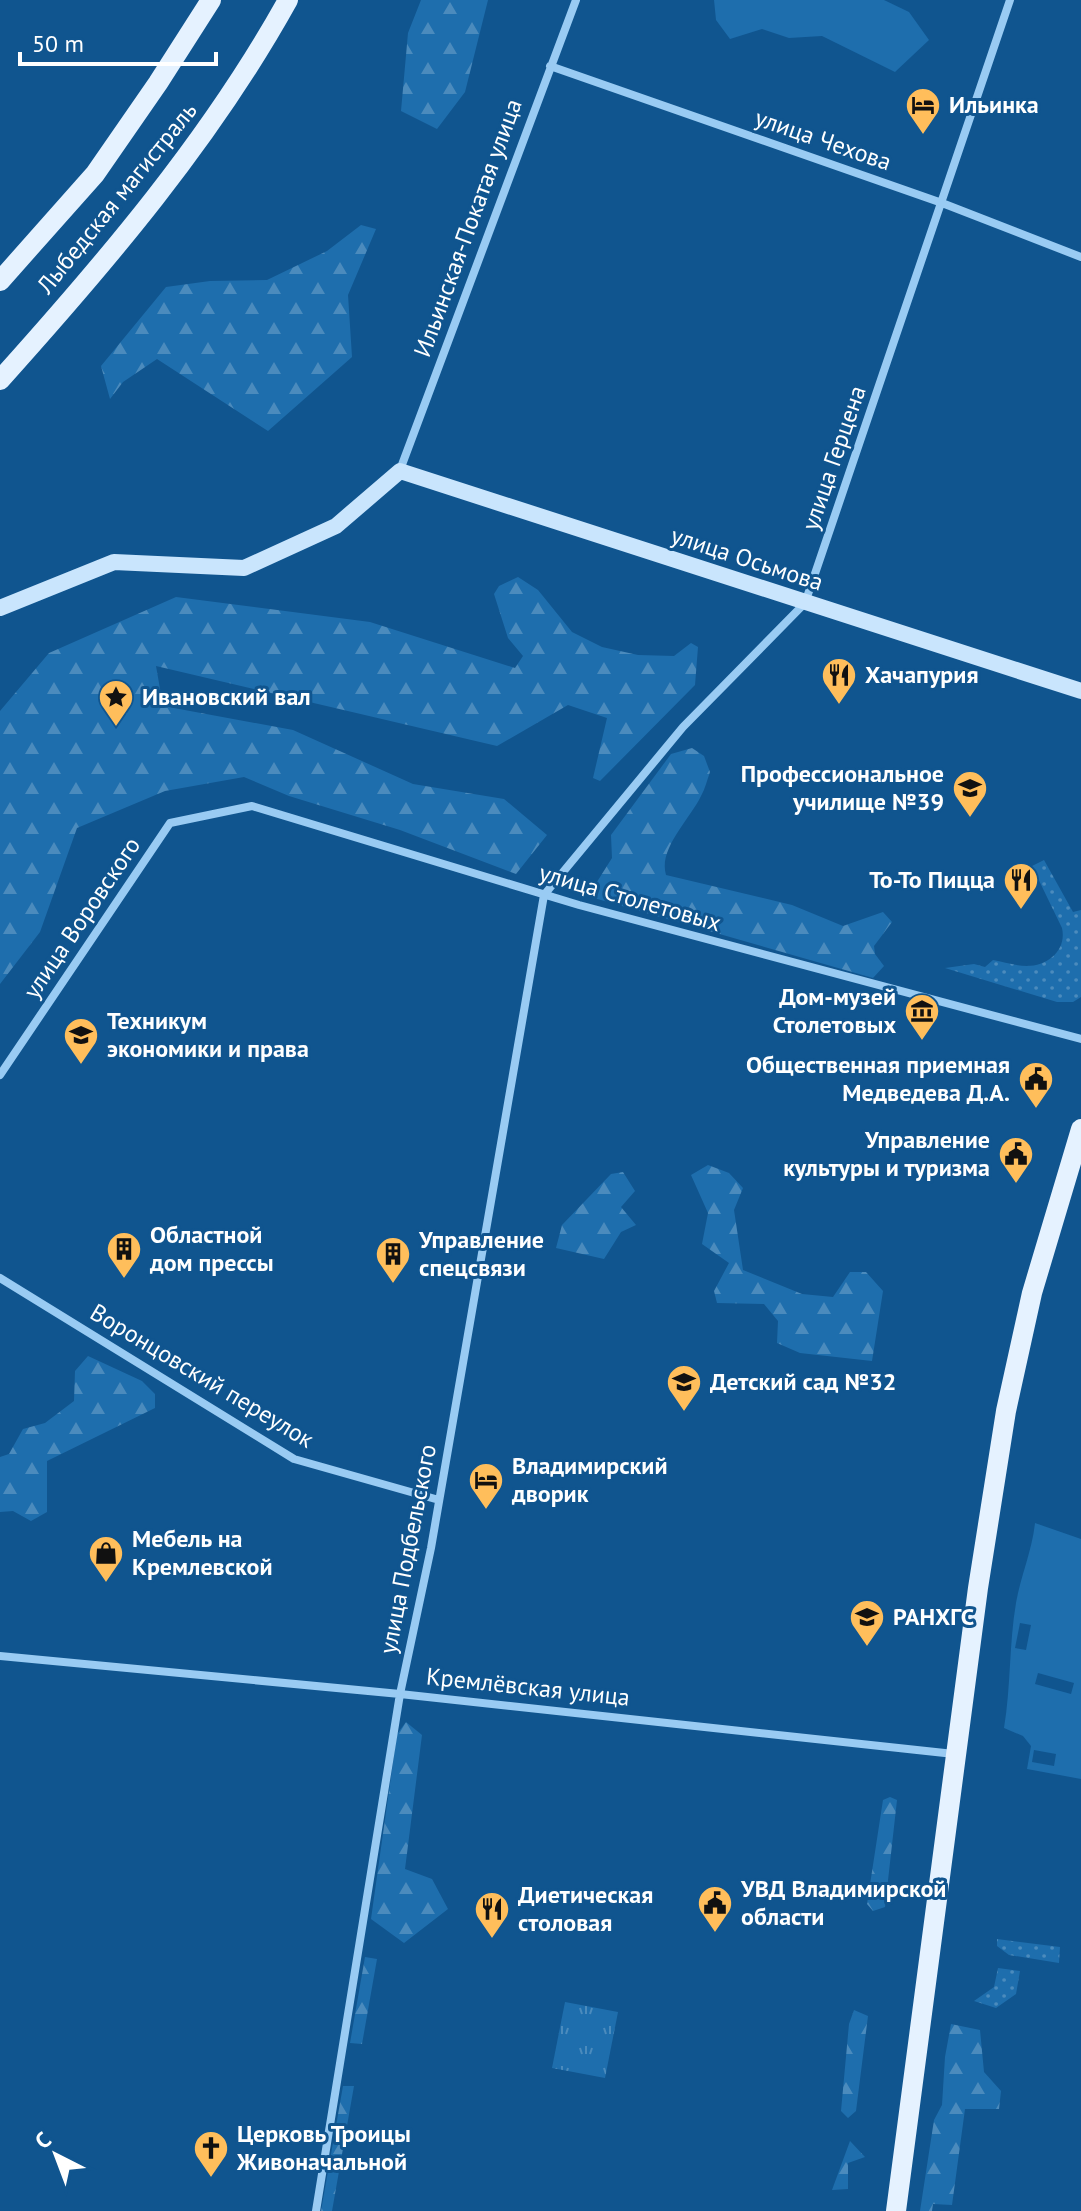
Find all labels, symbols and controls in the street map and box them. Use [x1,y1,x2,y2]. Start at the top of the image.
scale bar [20,16,216,66]
text: 50 m [32,28,84,59]
hotel icon: Ильинка [904,86,942,136]
place label: Ильинка [949,89,1039,120]
street label: Ильинская-Покатая улица [406,95,529,361]
street label: Лыбедская магистраль [29,96,203,301]
street label: улица Чехова [751,102,895,177]
street label: улица Герцена [794,381,873,534]
street label: улица Осьмова [667,519,827,598]
restaurant icon: Хачапурия [820,656,858,706]
place label: Хачапурия [865,659,978,690]
place icon: Ивановский вал [97,678,135,728]
place label: Ивановский вал [142,681,311,712]
place label: Профессиональное училище №39 [741,758,944,817]
school or university icon: Профессиональное училище №39 [951,769,989,819]
street label: улица Воровского [16,831,147,1004]
street label: улица Столетовых [535,857,725,938]
restaurant icon: То-То Пицца [1002,861,1040,911]
place label: То-То Пицца [869,864,995,895]
place label: Дом-музей Столетовых [773,981,896,1040]
museum icon: Дом-музей Столетовых [903,992,941,1042]
place label: Техникум экономики и права [107,1005,309,1064]
school or university icon: Техникум экономики и права [62,1016,100,1066]
place label: Общественная приемная Медведева Д.А. [746,1049,1010,1108]
public building icon: Общественная приемная Медведева Д.А. [1017,1060,1055,1110]
place label: Управление культуры и туризма [783,1124,990,1183]
public building icon: Управление культуры и туризма [997,1135,1035,1185]
place label: Областной дом прессы [149,1219,274,1278]
place label: Управление спецсвязи [418,1224,544,1283]
building icon: Областной дом прессы [105,1230,143,1280]
building icon: Управление спецсвязи [374,1235,412,1285]
street label: Воронцовский переулок [85,1296,320,1455]
school or university icon: Детский сад №32 [665,1363,703,1413]
place label: Детский сад №32 [710,1366,896,1397]
street label: улица Подбельского [372,1442,443,1656]
place label: Владимирский дворик [511,1450,667,1509]
hotel icon: Владимирский дворик [467,1461,505,1511]
place label: Мебель на Кремлевской [132,1523,272,1582]
shop icon: Мебель на Кремлевской [87,1534,125,1584]
school or university icon: РАНХГС [848,1598,886,1648]
place label: РАНХГС [893,1601,974,1632]
street label: Кремлёвская улица [425,1660,631,1713]
place label: УВД Владимирской области [740,1873,946,1932]
place label: Диетическая столовая [518,1879,653,1938]
public building icon: УВД Владимирской области [696,1884,734,1934]
restaurant icon: Диетическая столовая [473,1890,511,1940]
north arrow [16,2115,96,2195]
place label: Церковь Троицы Живоначальной [236,2118,411,2177]
text: С [29,2126,57,2155]
church icon: Церковь Троицы Живоначальной [192,2129,230,2179]

